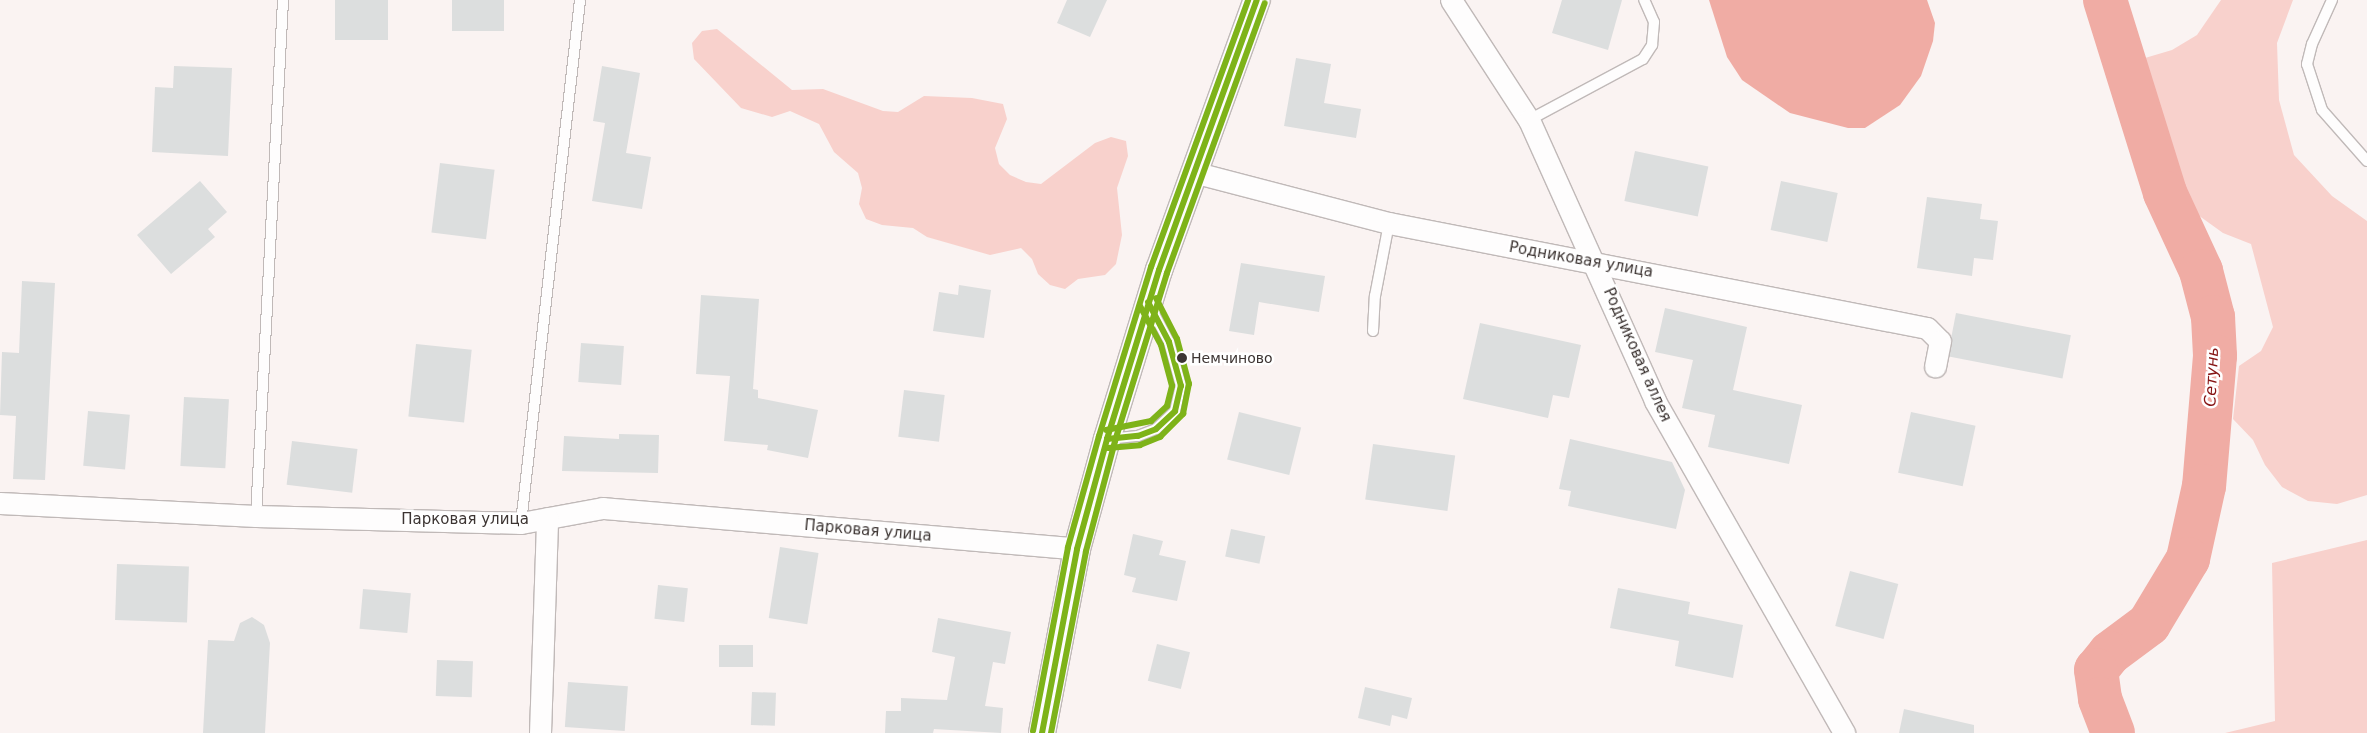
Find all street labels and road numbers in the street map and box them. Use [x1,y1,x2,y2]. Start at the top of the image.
street label: Родниковая улица [1508,238,1654,282]
street label: Родниковая аллея [1599,285,1675,425]
street label: Парковая улица [401,511,529,529]
street label: Парковая улица [804,516,932,546]

